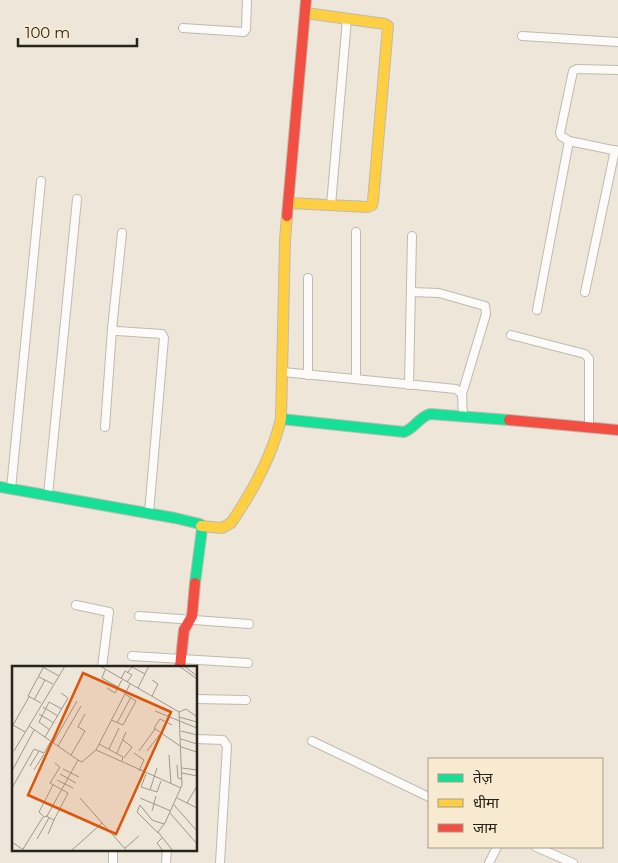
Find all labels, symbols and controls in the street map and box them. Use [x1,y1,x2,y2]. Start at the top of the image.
scale bar [18,15,136,47]
text: 100 m [25,23,70,42]
inset map [12,666,198,850]
legend [428,758,603,848]
text: तेज़ [473,768,494,787]
text: धीमा [473,793,500,812]
text: जाम [473,818,498,837]

